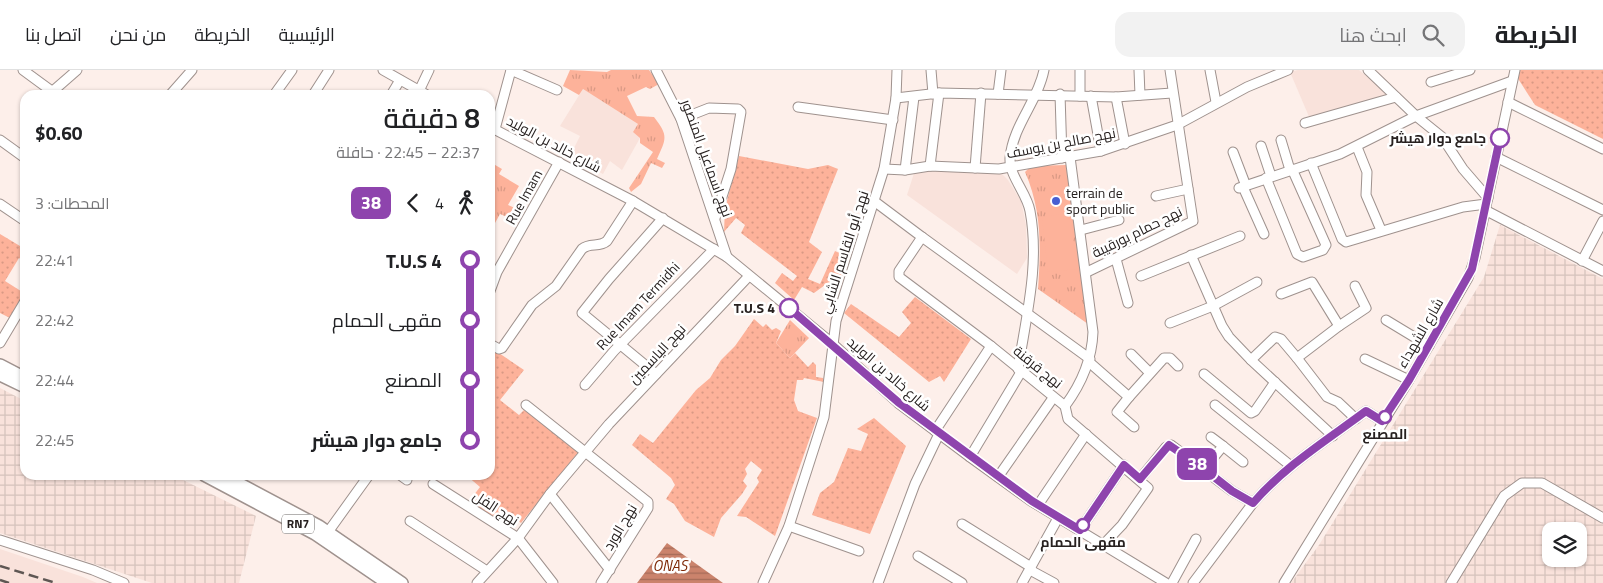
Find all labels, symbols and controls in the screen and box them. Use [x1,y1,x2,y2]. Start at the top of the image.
search box [1115,12,1465,57]
text: الخريطة [1495,16,1578,52]
text: ابحث هنا [1339,20,1407,49]
text: اتصل بنا [25,21,82,48]
text: من نحن [110,21,166,48]
text: الخريطة [194,21,250,48]
text: الرئيسية [278,21,335,48]
icon: search [1419,21,1447,49]
street label: نهج اسماعيل المنصور [676,95,739,220]
text: 8 دقيقة [384,96,480,139]
street label: شارع خالد بن الوليد [503,110,605,177]
text: $0.60 [35,118,82,147]
street label: نهج صالح بن يوسف [1004,122,1117,163]
place label: جامع دوار هيشر [1389,127,1486,148]
marker: جامع دوار هيشر [1490,128,1510,148]
text: 22:37 – 22:45 · حافلة [336,140,480,164]
street label: Rue Imam [500,165,547,228]
place label: terrain de sport public [1066,182,1135,219]
street label: نهج أبو القاسم الشابي [814,188,875,317]
text: 38 [361,189,381,216]
icon: back [399,189,427,217]
icon: walk [452,189,480,217]
text: المحطات: 3 [35,191,109,215]
text: 4 [435,191,444,215]
marker: terrain de sport public [1050,195,1062,207]
street label: نهج حمام بورقيبة [1088,201,1186,263]
text: T.U.S 4 [386,246,442,275]
text: 22:41 [35,248,74,272]
street label: Rue Imam Termidhi [591,257,684,354]
street label: شارع الشهداء [1391,294,1448,372]
place label: T.U.S 4 [734,297,775,318]
marker: T.U.S 4 [779,298,799,318]
text: مقهى الحمام [332,305,442,334]
text: 22:42 [35,308,74,332]
street label: نهج الياسمين [623,319,690,388]
street label: شارع خالد بن الوليد [843,331,936,416]
street label: نهج قرقنة [1009,340,1068,393]
text: المصنع [385,365,442,394]
text: 22:44 [35,368,74,392]
marker: المصنع [1378,410,1392,424]
place label: المصنع [1362,423,1408,444]
text: جامع دوار هيشر [311,425,442,454]
text: 22:45 [35,428,74,452]
line badge: 38 [1174,448,1220,480]
text: 38 [1187,450,1207,477]
street label: نهج الفل [469,485,523,530]
street label: نهج الورد [597,499,642,554]
road number: RN7 [282,514,314,534]
marker: مقهى الحمام [1076,518,1090,532]
map controls [1542,522,1587,567]
button: layers [1542,522,1587,567]
place label: مقهى الحمام [1040,531,1126,552]
water label: ONAS [653,554,689,577]

